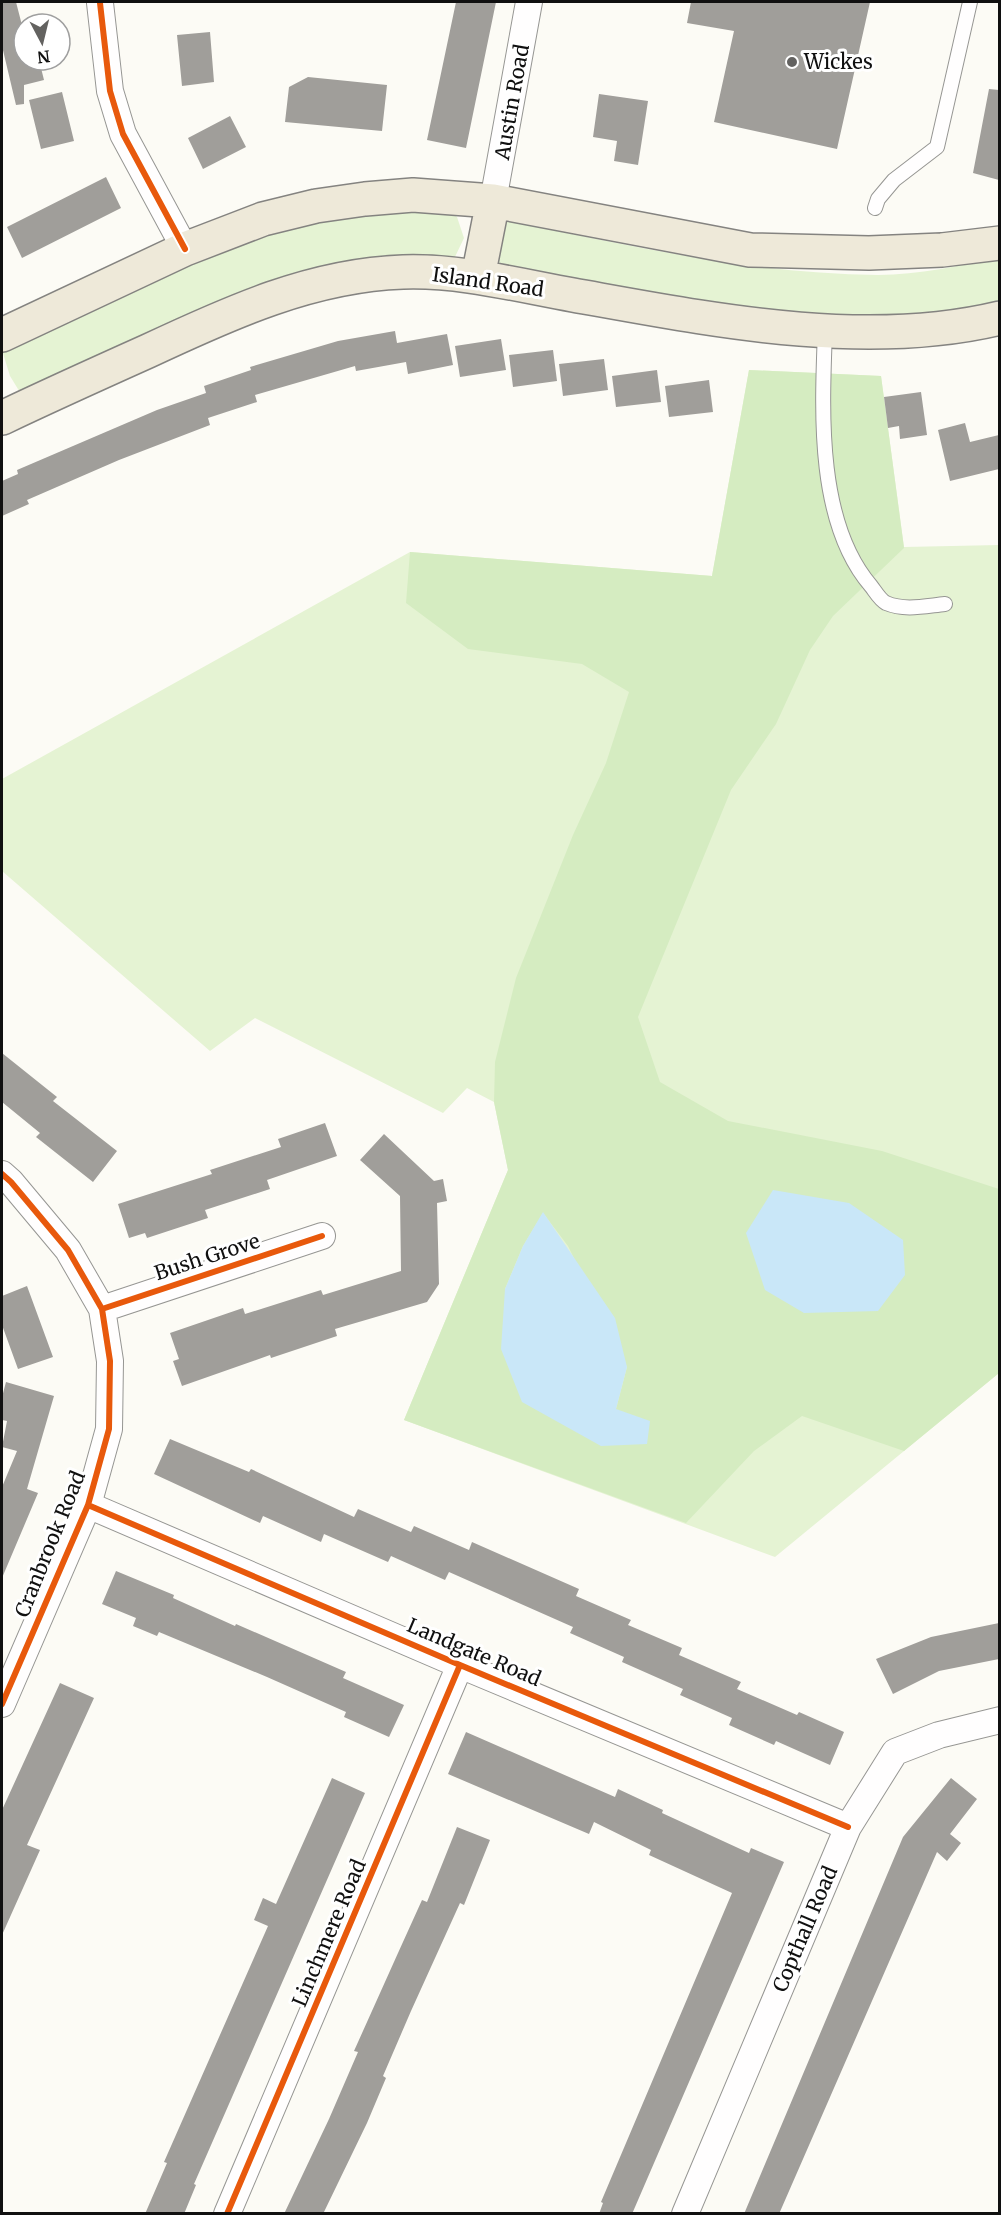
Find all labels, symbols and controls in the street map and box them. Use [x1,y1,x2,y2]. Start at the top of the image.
north arrow [12,12,72,72]
street label: Austin Road [489,42,534,163]
text: N [36,46,51,68]
place label: Wickes [803,49,873,74]
marker: Wickes [785,55,799,69]
street label: Island Road [431,261,545,302]
street label: Bush Grove [151,1228,263,1285]
street label: Cranbrook Road [9,1467,90,1621]
street label: Landgate Road [404,1612,545,1691]
street label: Linchmere Road [286,1855,371,2010]
street label: Copthall Road [767,1862,842,1995]

